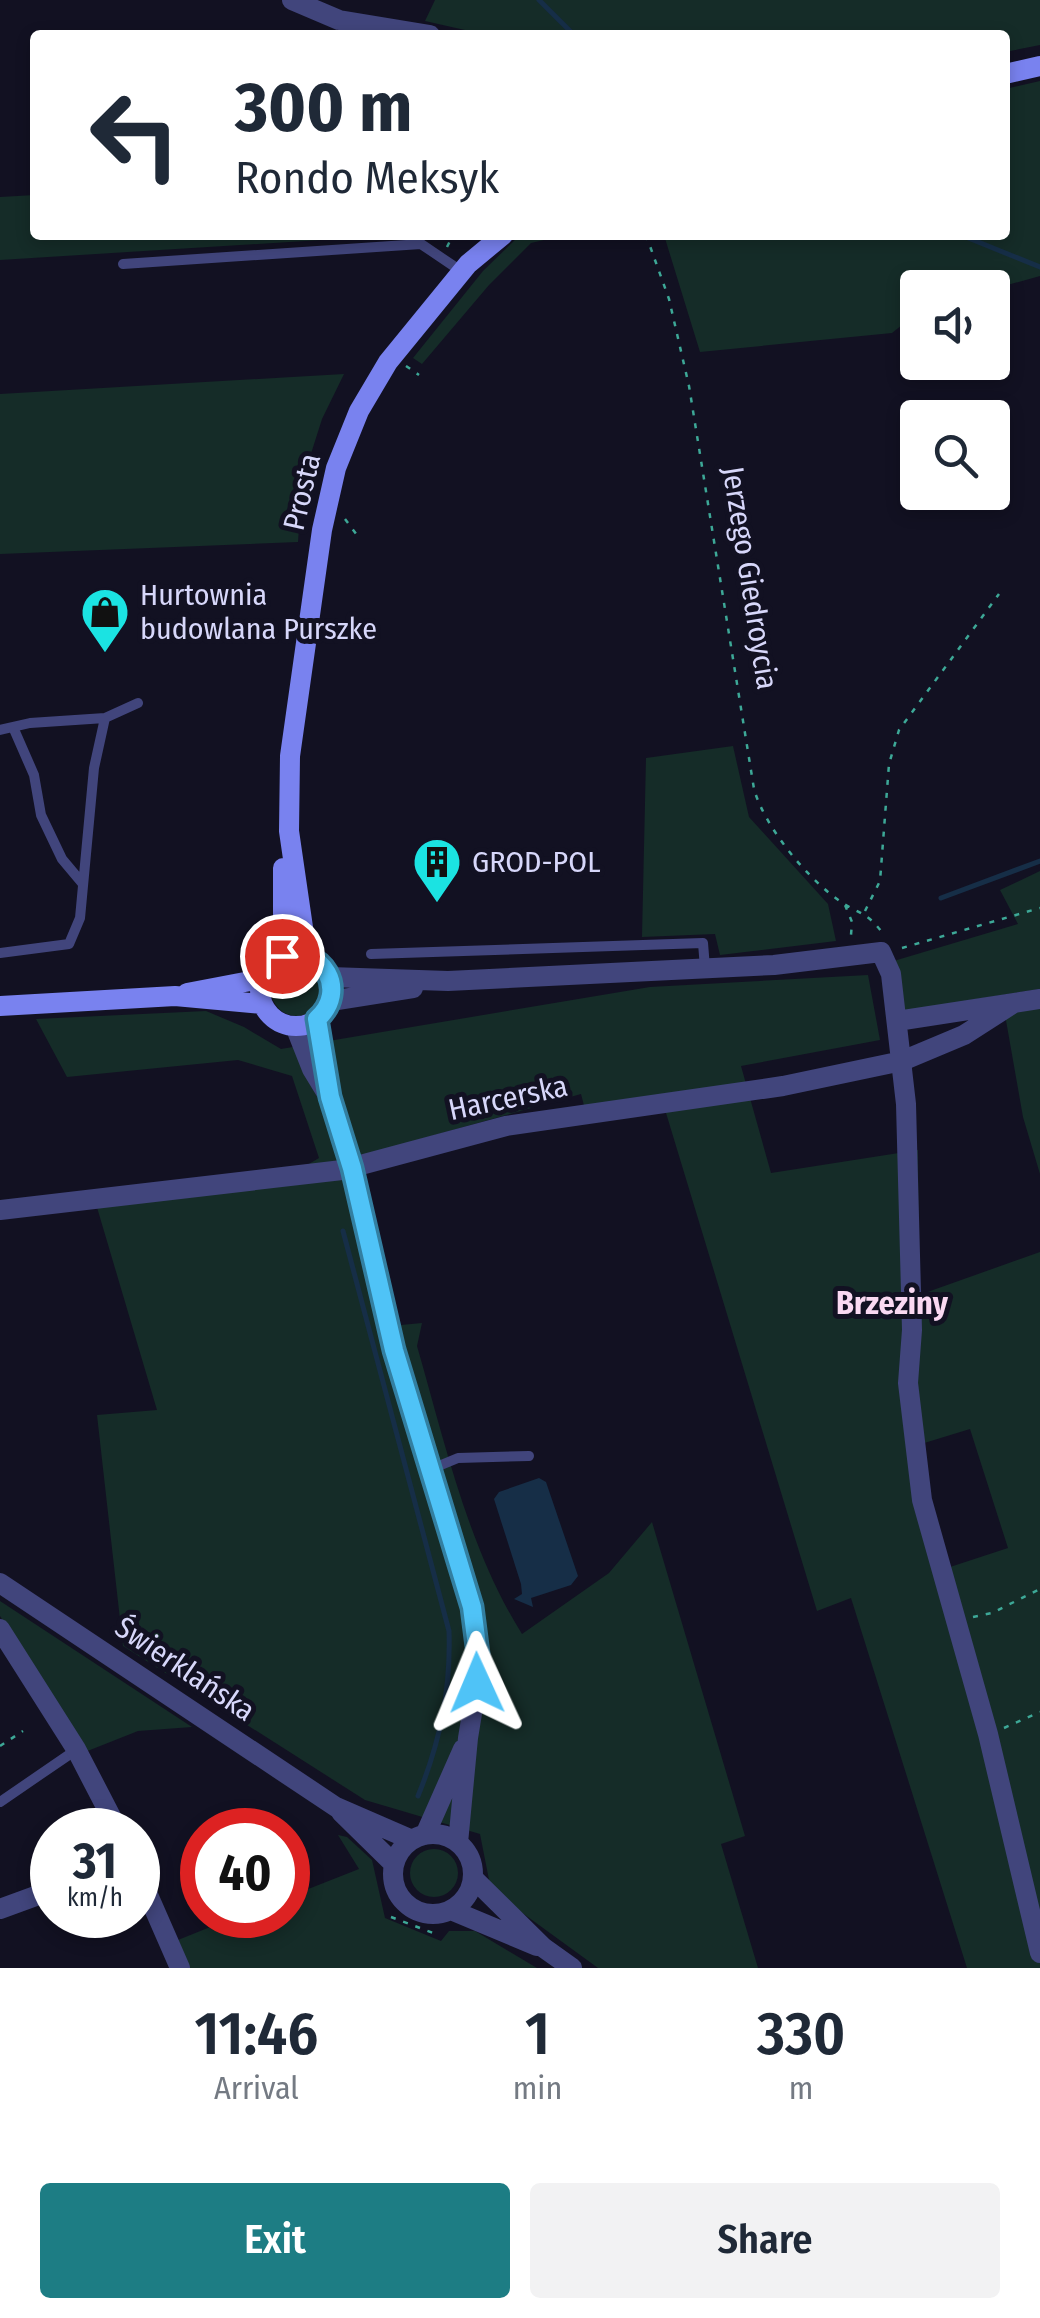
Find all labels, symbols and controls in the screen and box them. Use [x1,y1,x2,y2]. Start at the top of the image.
text: 300 m [235,66,413,150]
icon: left [70,70,200,200]
text: Rondo Meksyk [235,151,499,205]
map controls [900,270,1010,510]
button: sound [900,270,1010,380]
button: search [900,400,1010,510]
street label: Prosta [276,450,328,534]
street label: Jerzego Giedroycia [715,464,785,692]
place label: Hurtownia budowlana Purszke [140,577,377,647]
shop icon: Hurtownia budowlana Purszke [79,586,131,654]
building icon: GROD-POL [411,836,463,904]
place label: GROD-POL [472,844,600,880]
pin [240,914,325,999]
icon: arrive [255,929,310,984]
street label: Harcerska [445,1068,571,1128]
district label: Brzeziny [836,1284,949,1322]
street label: Świerklańska [108,1609,262,1729]
position arrow [425,1631,529,1735]
speed limit sign: 40 [180,1808,310,1938]
text: 31 [73,1831,117,1891]
text: km/h [67,1883,123,1913]
text: 11:46 [195,1998,318,2070]
text: 1 [525,1998,550,2070]
text: 330 [757,1998,845,2070]
text: Arrival [214,2069,299,2107]
text: min [513,2069,562,2107]
text: m [789,2069,813,2107]
button: Exit [40,2183,510,2298]
button: Share [530,2183,1000,2298]

